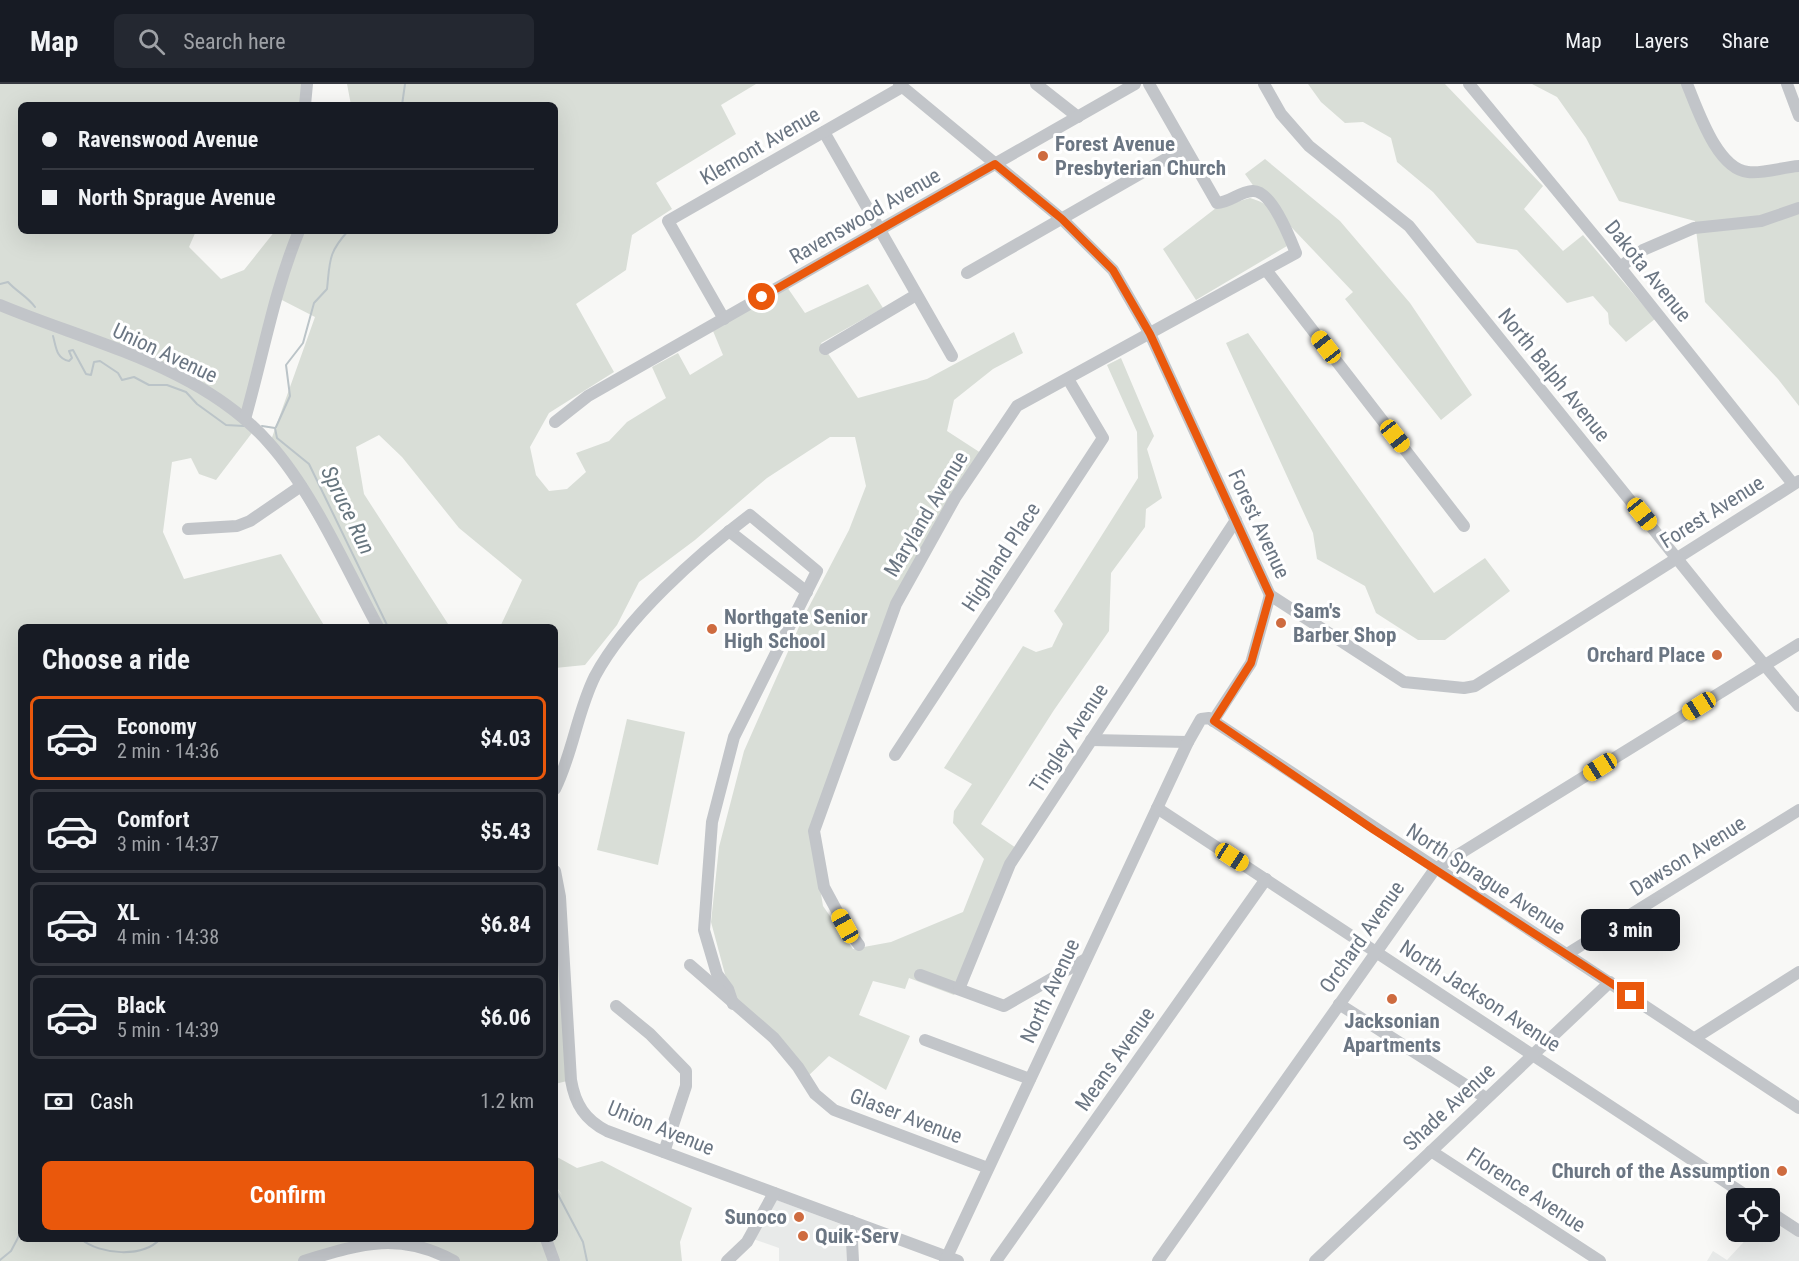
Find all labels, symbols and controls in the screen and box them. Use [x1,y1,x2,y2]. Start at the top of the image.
search box [114,14,534,68]
text: Map [30,25,78,58]
icon: search [135,25,168,58]
text: Search here [183,29,286,54]
text: Map [1565,29,1602,53]
text: Layers [1635,29,1689,53]
text: Share [1722,29,1769,53]
street label: Klemont Avenue [696,102,824,190]
text: Ravenswood Avenue [78,127,258,152]
place label: Forest Avenue Presbyterian Church [1055,132,1226,180]
marker: Forest Avenue Presbyterian Church [1036,149,1050,163]
street label: Ravenswood Avenue [785,163,945,269]
text: North Sprague Avenue [78,185,276,210]
street label: Dakota Avenue [1600,215,1696,327]
route start [748,283,775,310]
street label: North Balph Avenue [1493,304,1615,446]
street label: Union Avenue [109,318,221,388]
car [1308,327,1344,367]
car [1377,416,1413,456]
street label: Maryland Avenue [879,447,973,581]
water label: Spruce Run [316,462,380,558]
street label: Forest Avenue [1223,466,1295,582]
street label: Forest Avenue [1656,471,1768,553]
car [1624,494,1660,534]
street label: Highland Place [957,498,1045,616]
place label: Sam's Barber Shop [1293,599,1396,647]
place label: Northgate Senior High School [724,605,868,653]
marker: Sam's Barber Shop [1274,616,1288,630]
marker: Northgate Senior High School [705,622,719,636]
place label: Orchard Place [1587,643,1705,667]
text: Choose a ride [42,644,190,676]
marker: Orchard Place [1710,648,1724,662]
street label: Tingley Avenue [1025,679,1113,797]
car [1679,689,1719,723]
icon: car [45,711,99,765]
text: Economy [117,714,197,739]
text: $4.03 [480,726,531,751]
text: 2 min · 14:36 [117,739,219,763]
car [1580,750,1620,784]
icon: car [45,804,99,858]
text: Comfort [117,807,190,832]
street label: Dawson Avenue [1626,811,1750,901]
text: $5.43 [480,819,531,844]
street label: North Sprague Avenue [1402,819,1570,939]
text: 3 min · 14:37 [117,832,219,856]
car [1212,840,1252,874]
street label: Orchard Avenue [1315,876,1409,997]
icon: car [45,897,99,951]
text: XL [117,900,140,925]
car [828,906,862,946]
callout: 3 min [1582,909,1680,951]
text: $6.84 [480,912,531,937]
text: 3 min [1608,918,1653,942]
text: 4 min · 14:38 [117,925,219,949]
street label: North Avenue [1015,935,1085,1047]
street label: North Jackson Avenue [1395,935,1565,1057]
route end [1617,982,1644,1009]
icon: car [45,990,99,1044]
marker: Jacksonian Apartments [1385,992,1399,1006]
text: Black [117,993,166,1018]
street label: Means Avenue [1071,1003,1160,1115]
text: $6.06 [480,1005,531,1030]
place label: Jacksonian Apartments [1343,1009,1441,1057]
text: 5 min · 14:39 [117,1018,219,1042]
street label: Shade Avenue [1398,1058,1500,1156]
street label: Glaser Avenue [846,1084,966,1148]
icon: cash [42,1085,75,1118]
text: Cash [90,1089,134,1114]
text: 1.2 km [480,1089,534,1113]
street label: Union Avenue [604,1096,718,1160]
street label: Florence Avenue [1462,1143,1590,1237]
place label: Church of the Assumption [1552,1159,1770,1183]
button: Confirm [42,1161,534,1230]
marker: Church of the Assumption [1775,1164,1789,1178]
map controls [1726,1188,1780,1242]
button: locate [1726,1188,1780,1242]
place label: Sunoco [724,1205,787,1229]
marker: Sunoco [792,1210,806,1224]
place label: Quik-Serv [815,1224,899,1248]
marker: Quik-Serv [796,1229,810,1243]

